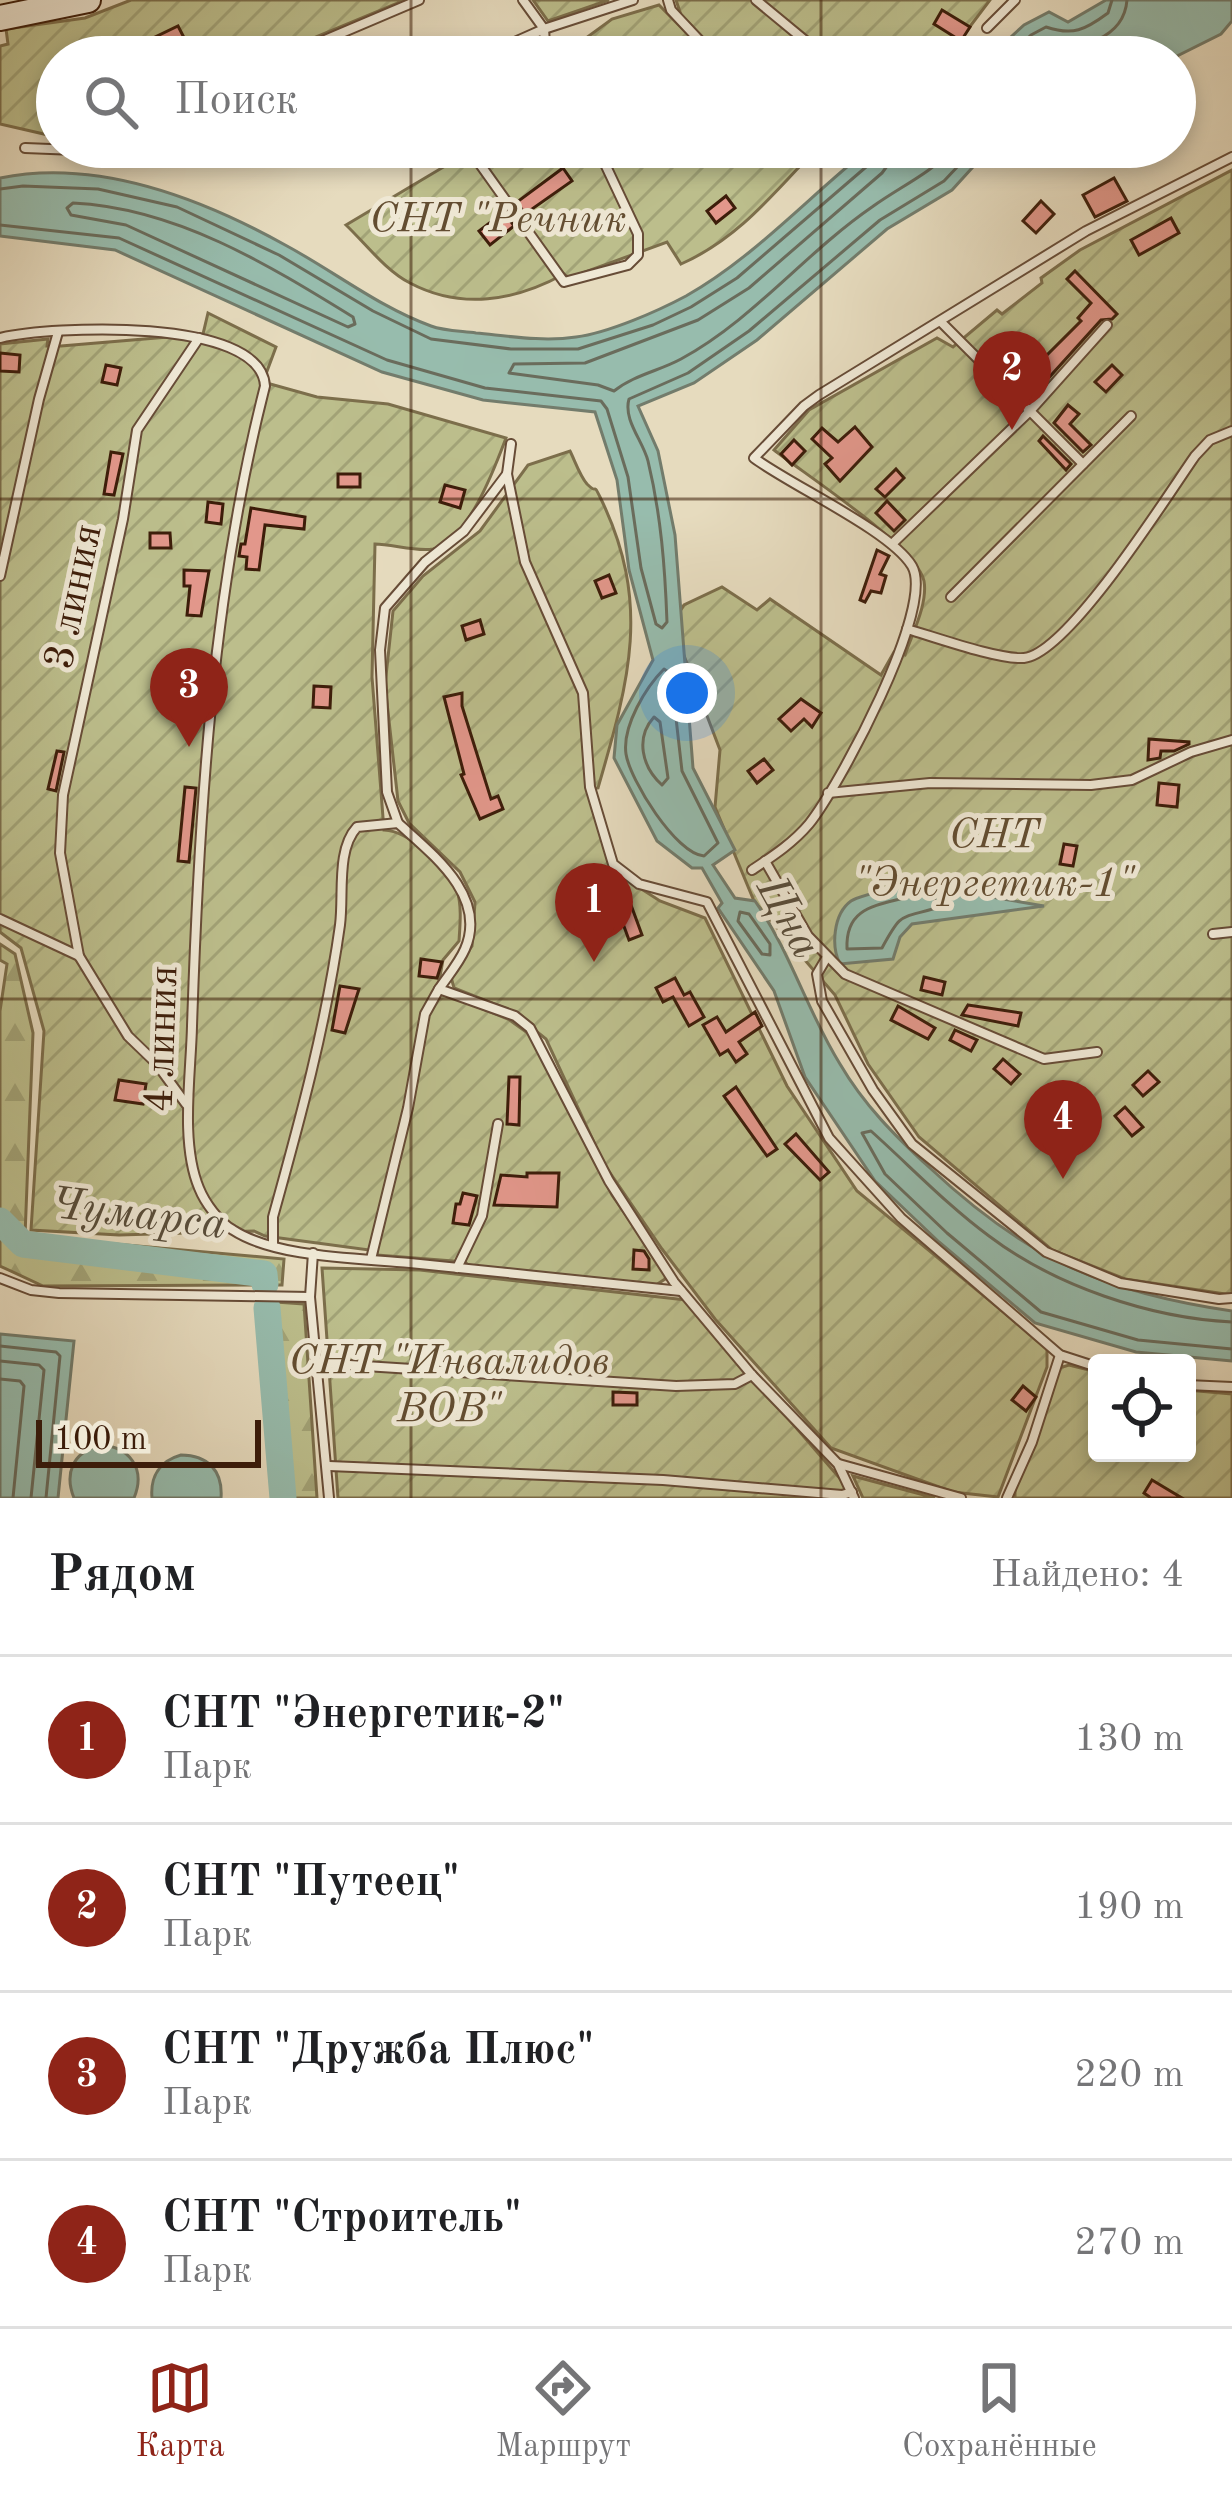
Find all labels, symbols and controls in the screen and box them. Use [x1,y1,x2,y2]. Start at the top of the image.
search box [36,36,1196,168]
icon: search [78,69,144,135]
text: Поиск [174,79,298,124]
park label: СНТ "Речник [369,200,627,242]
pin: 2 [973,331,1051,430]
street label: 3 линия [39,521,111,673]
pin: 3 [150,648,228,747]
your location [657,663,717,723]
park label: СНТ "Энергетик-1" [854,816,1136,906]
pin: 1 [555,863,633,962]
water label: Цна [746,869,828,967]
street label: 4 линия [139,965,187,1113]
pin: 4 [1024,1080,1102,1179]
water label: Чумарса [47,1183,229,1249]
park label: СНТ "Инвалидов ВОВ" [289,1342,609,1432]
map controls [1088,1354,1196,1462]
button: locate [1088,1354,1196,1462]
scale bar [36,1414,261,1467]
text: 100 m [54,1424,147,1457]
text: Рядом [48,1551,196,1602]
text: Найдено: 4 [991,1556,1184,1595]
text: СНТ "Энергетик-2" [162,1693,565,1738]
text: 1 [76,1720,98,1759]
text: 130 m [1074,1720,1184,1759]
text: Парк [162,1748,252,1787]
text: СНТ "Путеец" [162,1861,460,1906]
text: 2 [76,1888,98,1927]
text: 190 m [1074,1888,1184,1927]
text: Парк [162,1916,252,1955]
text: СНТ "Дружба Плюс" [162,2029,594,2074]
text: 3 [76,2056,98,2095]
text: 220 m [1074,2056,1184,2095]
text: Парк [162,2084,252,2123]
text: СНТ "Строитель" [162,2197,522,2242]
text: 4 [76,2224,98,2263]
text: 270 m [1074,2224,1184,2263]
text: Парк [162,2252,252,2291]
tab: Карта [135,2355,225,2468]
tab: Маршрут [496,2355,631,2468]
tab: Сохранённые [902,2355,1097,2468]

